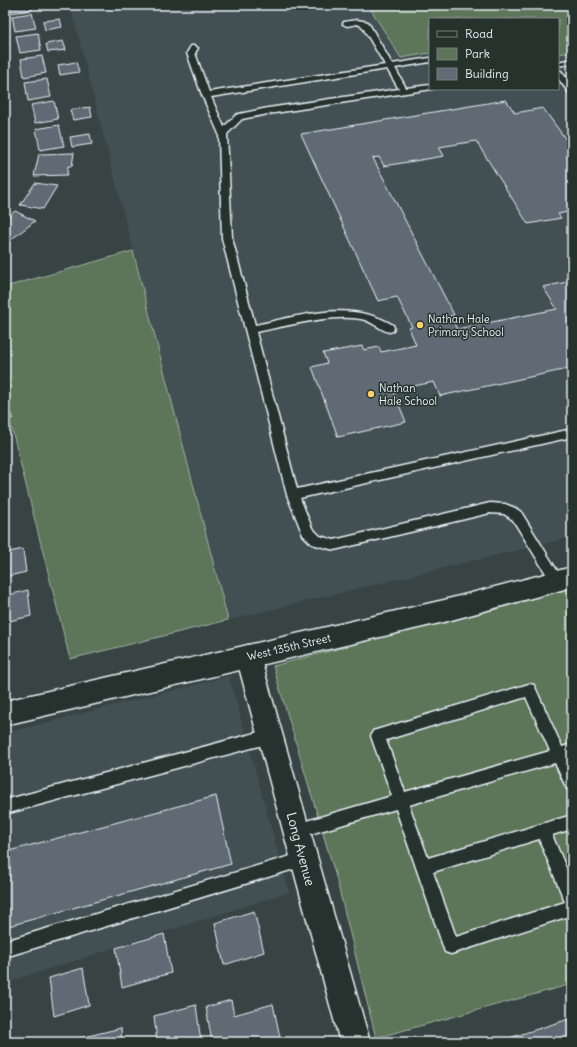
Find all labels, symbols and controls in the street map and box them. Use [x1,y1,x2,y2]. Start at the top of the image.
legend [429,18,559,90]
text: Road [465,26,493,41]
text: Park [465,46,490,61]
text: Building [465,66,509,81]
place label: Nathan Hale Primary School [428,312,504,339]
marker: Nathan Hale Primary School [415,320,425,330]
place label: Nathan Hale School [379,381,437,408]
marker: Nathan Hale School [366,389,376,399]
street label: West 135th Street [246,630,333,663]
street label: Long Avenue [283,810,319,888]

